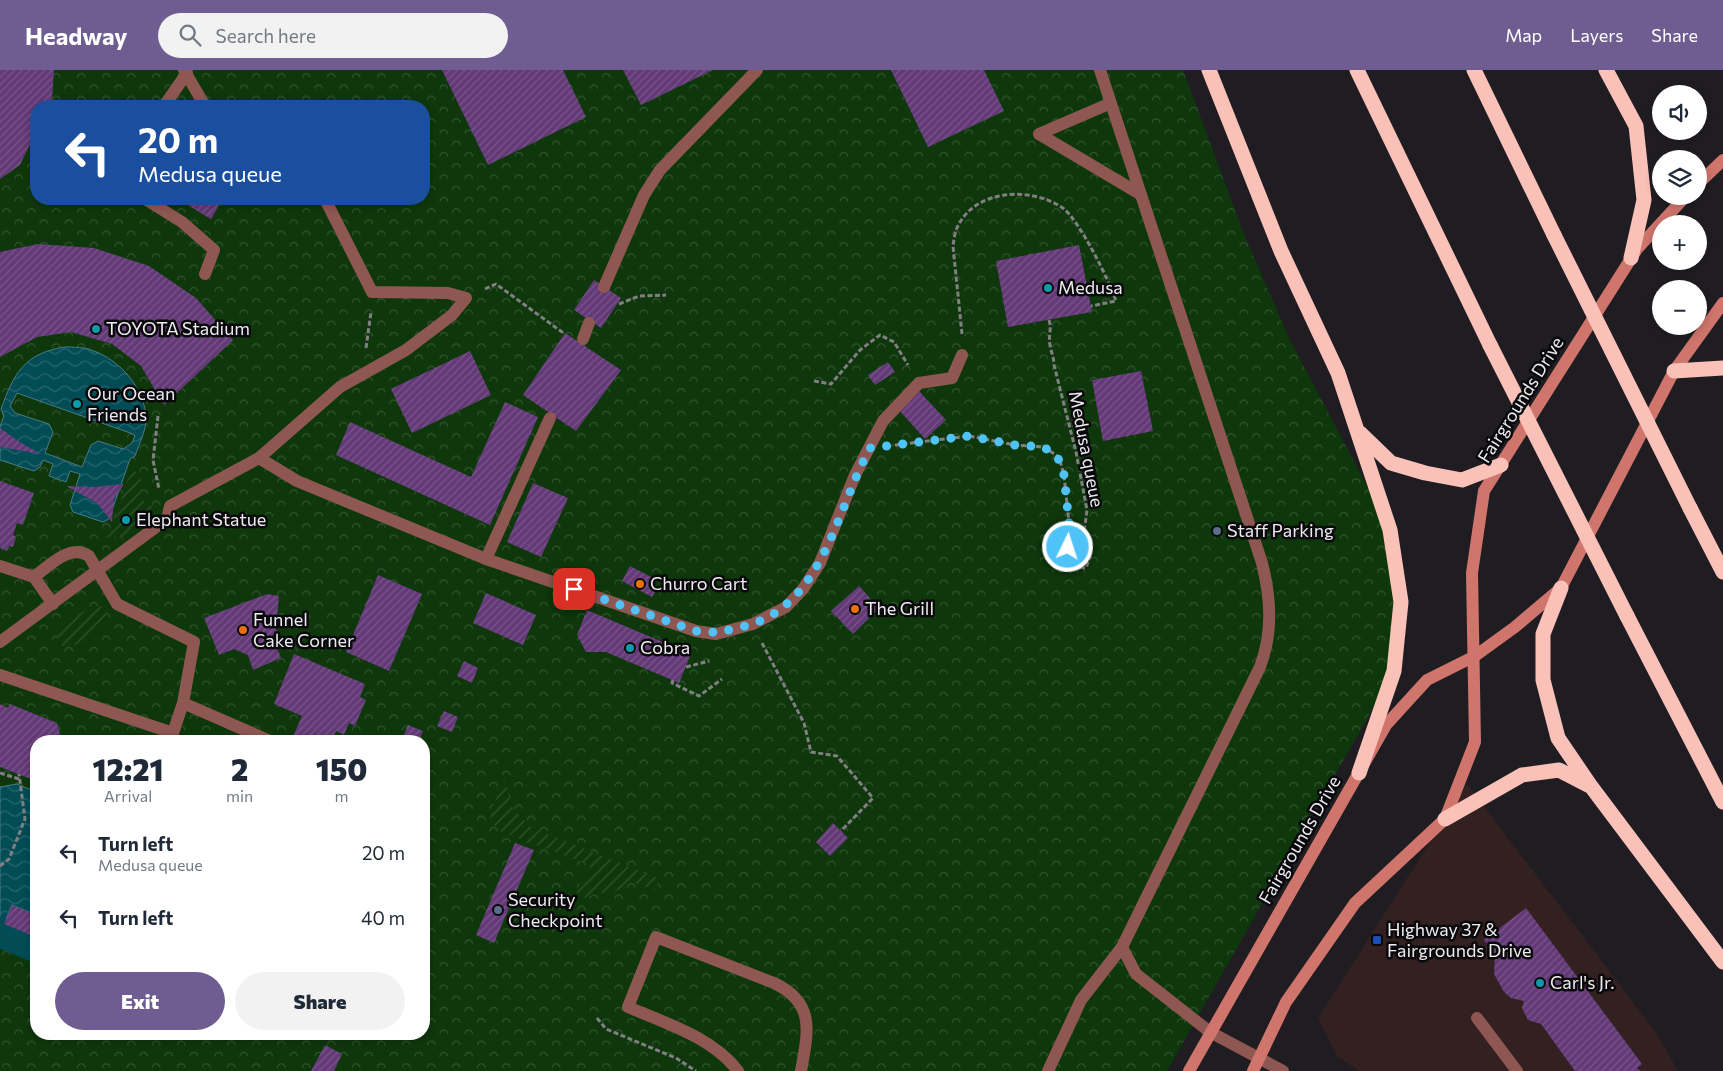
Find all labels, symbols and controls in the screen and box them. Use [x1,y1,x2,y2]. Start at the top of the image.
search box [158,13,508,58]
text: Headway [25,21,128,50]
icon: search [176,21,204,49]
text: Search here [216,24,316,47]
text: Map [1505,24,1542,46]
text: Layers [1570,24,1623,46]
text: Share [1651,24,1698,46]
map controls [1652,85,1707,335]
button: sound [1652,85,1707,140]
text: 20 m [138,117,218,160]
icon: left [55,120,120,185]
button: layers [1652,150,1707,205]
text: Medusa queue [138,160,282,187]
button: + [1652,215,1707,270]
place label: Medusa [1058,276,1123,298]
button: − [1652,280,1707,335]
marker: Medusa [1042,282,1054,294]
place label: TOYOTA Stadium [106,317,250,339]
marker: TOYOTA Stadium [90,323,102,335]
street label: Fairgrounds Drive [1473,332,1568,467]
place label: Our Ocean Friends [87,382,175,425]
street label: Medusa queue [1065,389,1109,509]
marker: Our Ocean Friends [71,398,83,410]
place label: Elephant Statue [136,508,266,530]
marker: Elephant Statue [120,514,132,526]
place label: Staff Parking [1227,519,1334,541]
position arrow [1041,520,1093,572]
marker: Staff Parking [1211,525,1223,537]
pin [553,568,595,610]
place label: Churro Cart [650,572,747,594]
icon: arrive [560,575,588,603]
marker: Churro Cart [634,578,646,590]
place label: The Grill [865,597,934,619]
marker: The Grill [849,603,861,615]
place label: Funnel Cake Corner [253,608,354,651]
marker: Funnel Cake Corner [237,624,249,636]
place label: Cobra [640,636,690,658]
marker: Cobra [624,642,636,654]
text: 12:21 [92,750,164,787]
text: 2 [231,750,248,787]
text: 150 [316,750,367,787]
street label: Fairgrounds Drive [1253,771,1345,908]
text: Arrival [104,786,152,805]
text: min [226,786,253,805]
text: m [335,786,349,805]
text: Turn left [98,832,173,855]
icon: left [55,839,83,867]
text: 20 m [362,841,405,864]
text: Medusa queue [98,855,203,874]
place label: Security Checkpoint [508,888,603,931]
icon: left [55,904,83,932]
marker: Security Checkpoint [492,904,504,916]
text: Turn left [98,906,173,929]
text: 40 m [361,906,405,929]
place label: Highway 37 & Fairgrounds Drive [1387,918,1531,961]
marker: Highway 37 & Fairgrounds Drive [1371,934,1383,946]
place label: Carl's Jr. [1550,971,1615,993]
button: Exit [55,972,225,1030]
button: Share [235,972,405,1030]
marker: Carl's Jr. [1534,977,1546,989]

